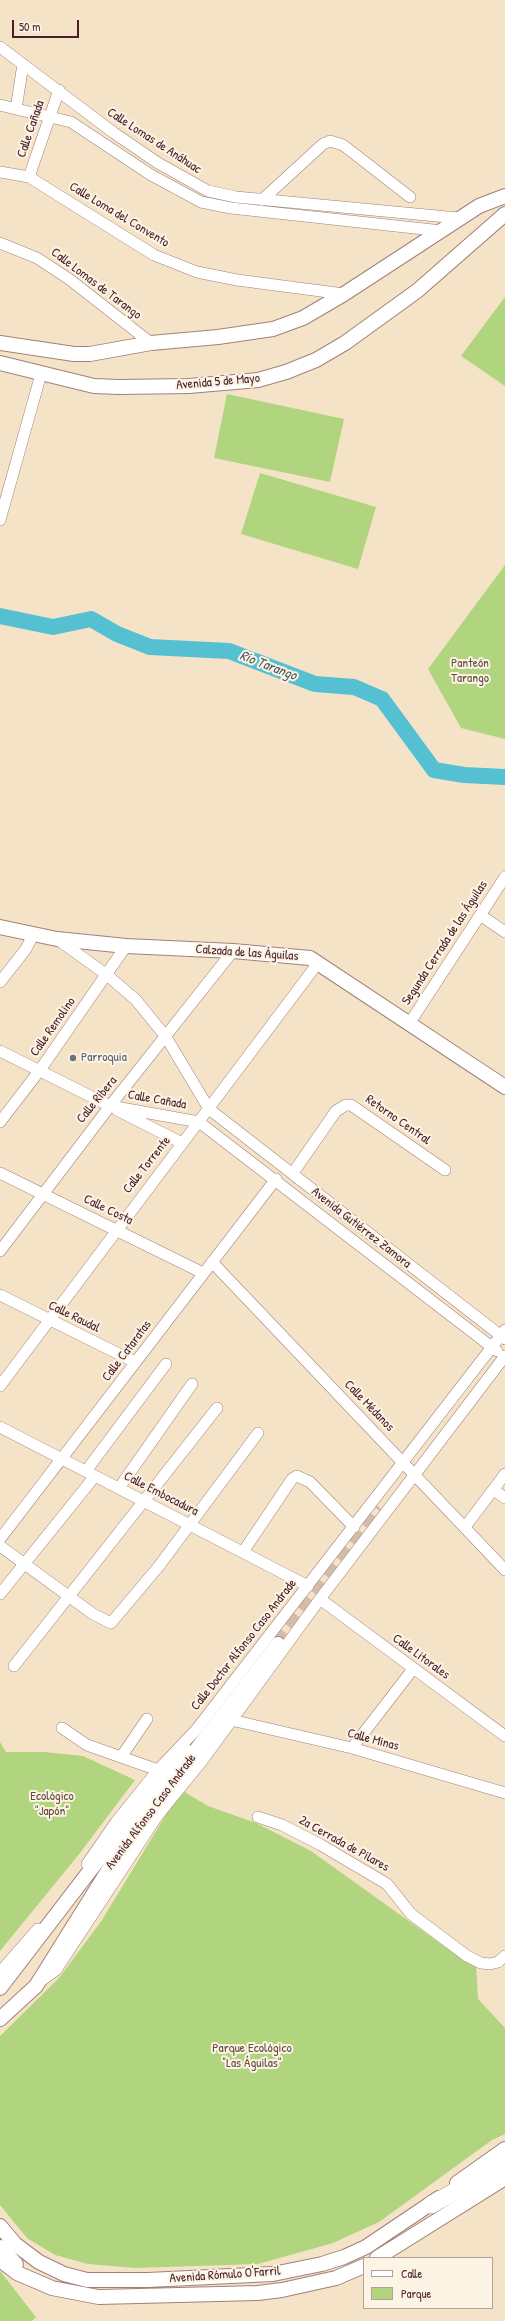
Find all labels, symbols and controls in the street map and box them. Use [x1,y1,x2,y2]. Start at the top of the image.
scale bar [14,12,81,38]
text: 50 m [19,18,40,35]
street label: Calle Cañada [14,98,48,160]
street label: Calle Lomas de Anáhuac [104,105,204,177]
street label: Calle Loma del Convento [66,179,172,251]
street label: Calle Lomas de Tarango [48,245,144,323]
street label: Avenida 5 de Mayo [176,371,260,393]
water label: Río Tarango [237,648,299,684]
park label: Panteón Tarango [451,656,489,687]
street label: Segunda Cerrada de las Águilas [399,878,491,1008]
street label: Calzada de las Águilas [195,942,299,964]
street label: Calle Remolino [27,994,79,1060]
place label: Parroquia [81,1050,127,1066]
marker: Parroquia [68,1053,78,1063]
street label: Calle Ribera [73,1074,121,1126]
street label: Calle Cañada [126,1087,188,1113]
street label: Retorno Central [362,1092,434,1148]
street label: Calle Torrente [120,1133,174,1197]
street label: Avenida Gutiérrez Zamora [308,1184,414,1272]
street label: Calle Costa [81,1191,135,1229]
street label: Calle Raudal [46,1298,102,1336]
street label: Calle Cataratas [99,1317,155,1385]
street label: Calle Médanos [341,1377,397,1435]
street label: Calle Embocadura [121,1469,201,1519]
street label: Calle Doctor Alfonso Caso Andrade [188,1576,300,1714]
street label: Calle Litorales [389,1631,453,1683]
street label: Calle Minas [346,1726,400,1754]
street label: Avenida Alfonso Caso Andrade [102,1751,200,1873]
park label: Ecológico "Japón" [30,1789,74,1820]
street label: 2a Cerrada de Pilares [296,1813,392,1875]
park label: Parque Ecológico "Las Águilas" [212,2041,292,2072]
legend [363,2257,493,2309]
street label: Avenida Rómulo O'Farril [169,2263,281,2287]
text: Calle [401,2265,422,2282]
text: Parque [401,2285,431,2302]

